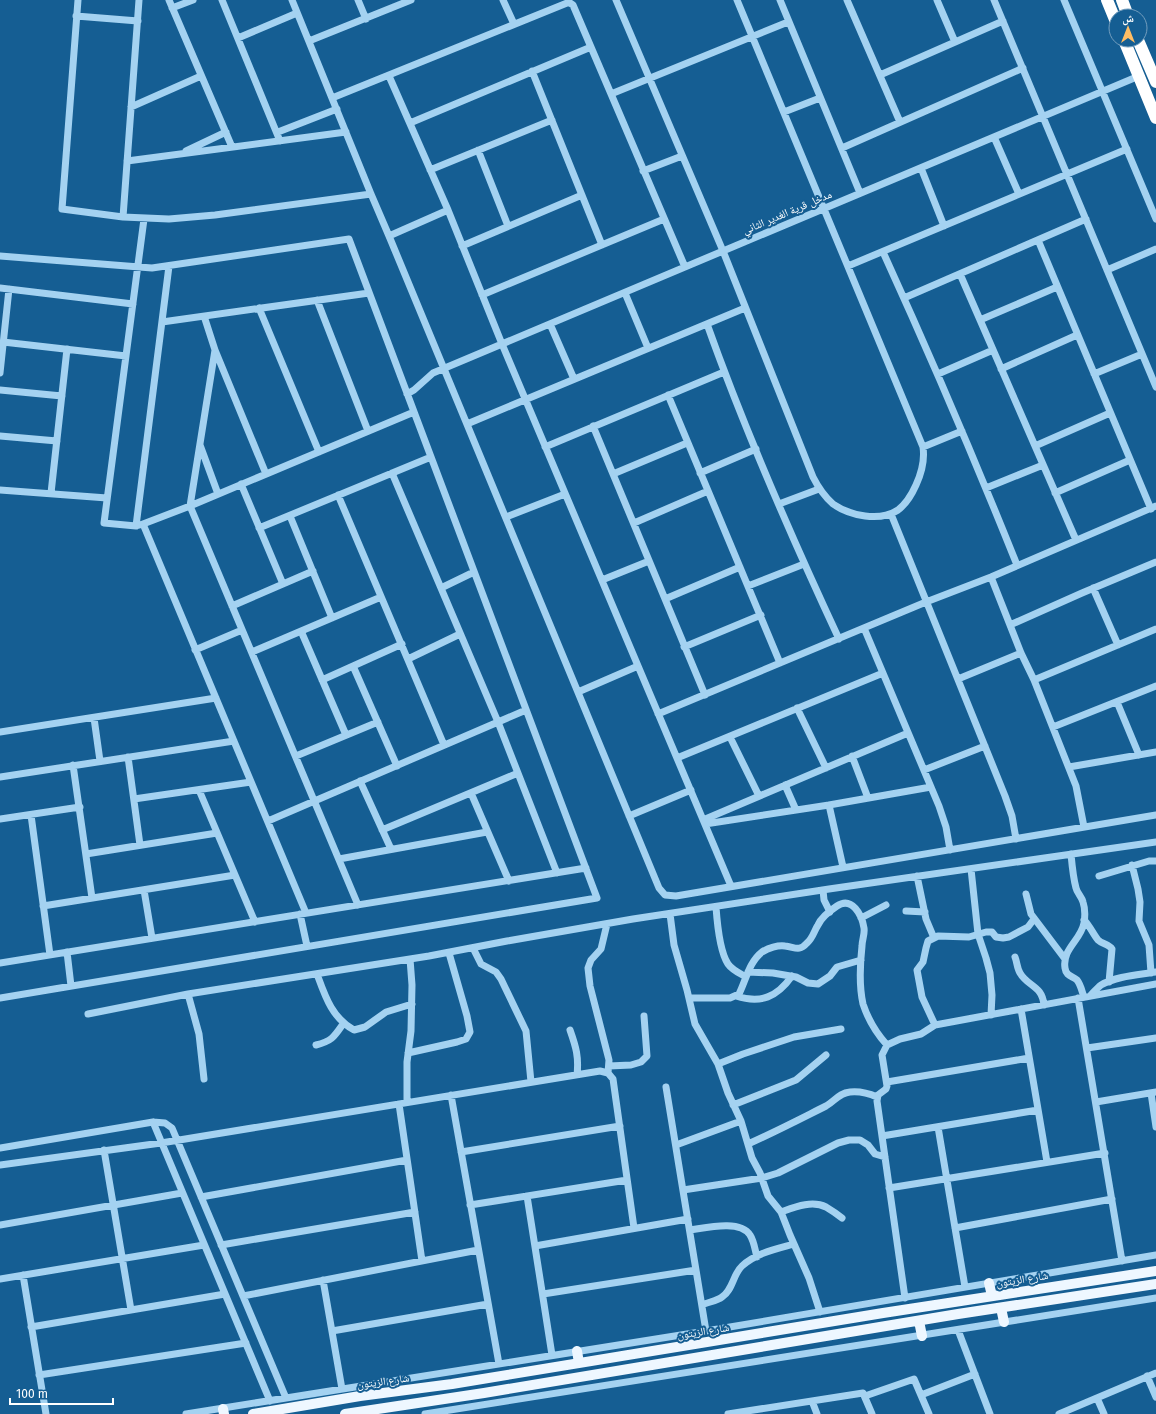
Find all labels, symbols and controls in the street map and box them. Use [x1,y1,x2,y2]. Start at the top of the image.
north arrow [1108,8,1148,48]
text: ش [1122,12,1134,26]
street label: مدخل قرية الغدير الثاني [741,188,834,239]
street label: شارع الزيتون [995,1269,1049,1290]
street label: شارع الزيتون [676,1321,730,1342]
street label: شارع الزيتون [356,1371,410,1392]
scale bar [10,1380,113,1406]
text: 100 m [16,1387,48,1401]

